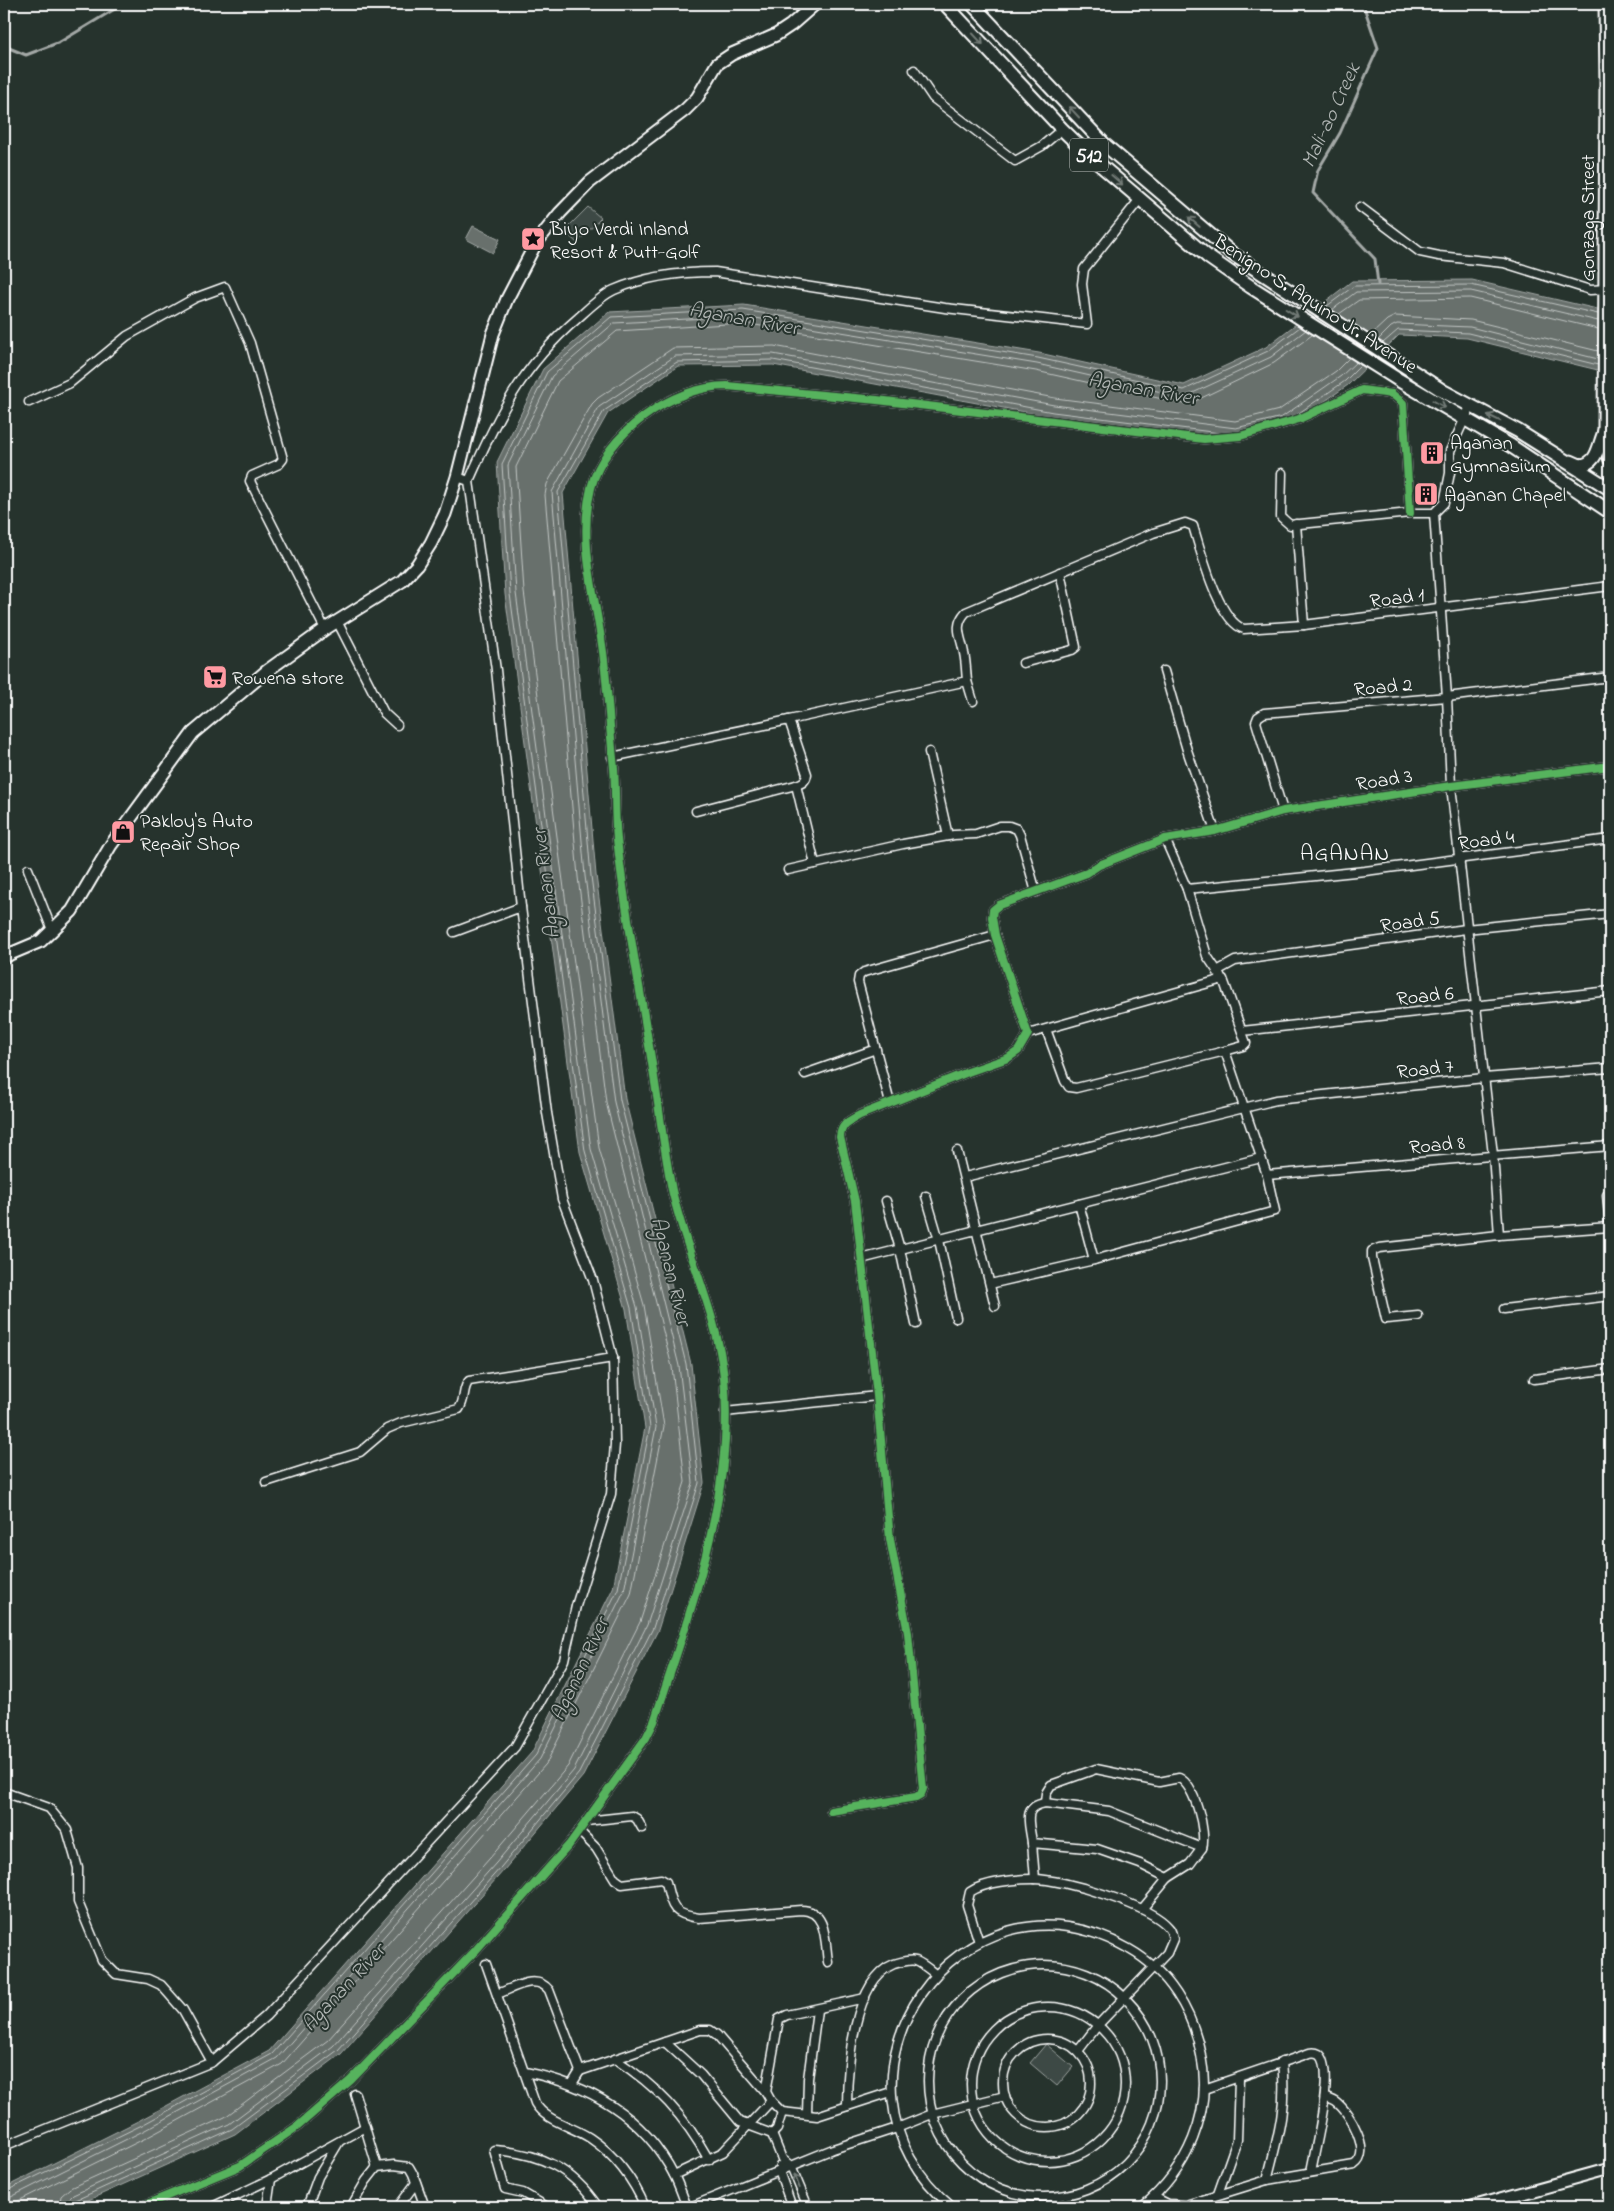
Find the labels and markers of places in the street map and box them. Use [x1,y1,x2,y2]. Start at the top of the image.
place label: Biyo Verdi Inland Resort & Putt-Golf [549,216,701,268]
place icon: Biyo Verdi Inland Resort & Putt-Golf [520,226,546,252]
place label: Aganan Gymnasium [1450,430,1551,482]
building icon: Aganan Gymnasium [1419,440,1445,466]
building icon: Aganan Chapel [1413,481,1439,507]
place label: Aganan Chapel [1444,482,1566,512]
supermarket icon: Rowena store [202,664,228,690]
place label: Rowena store [232,665,344,694]
place label: Pakloy's Auto Repair Shop [140,808,253,860]
shop icon: Pakloy's Auto Repair Shop [110,819,136,845]

